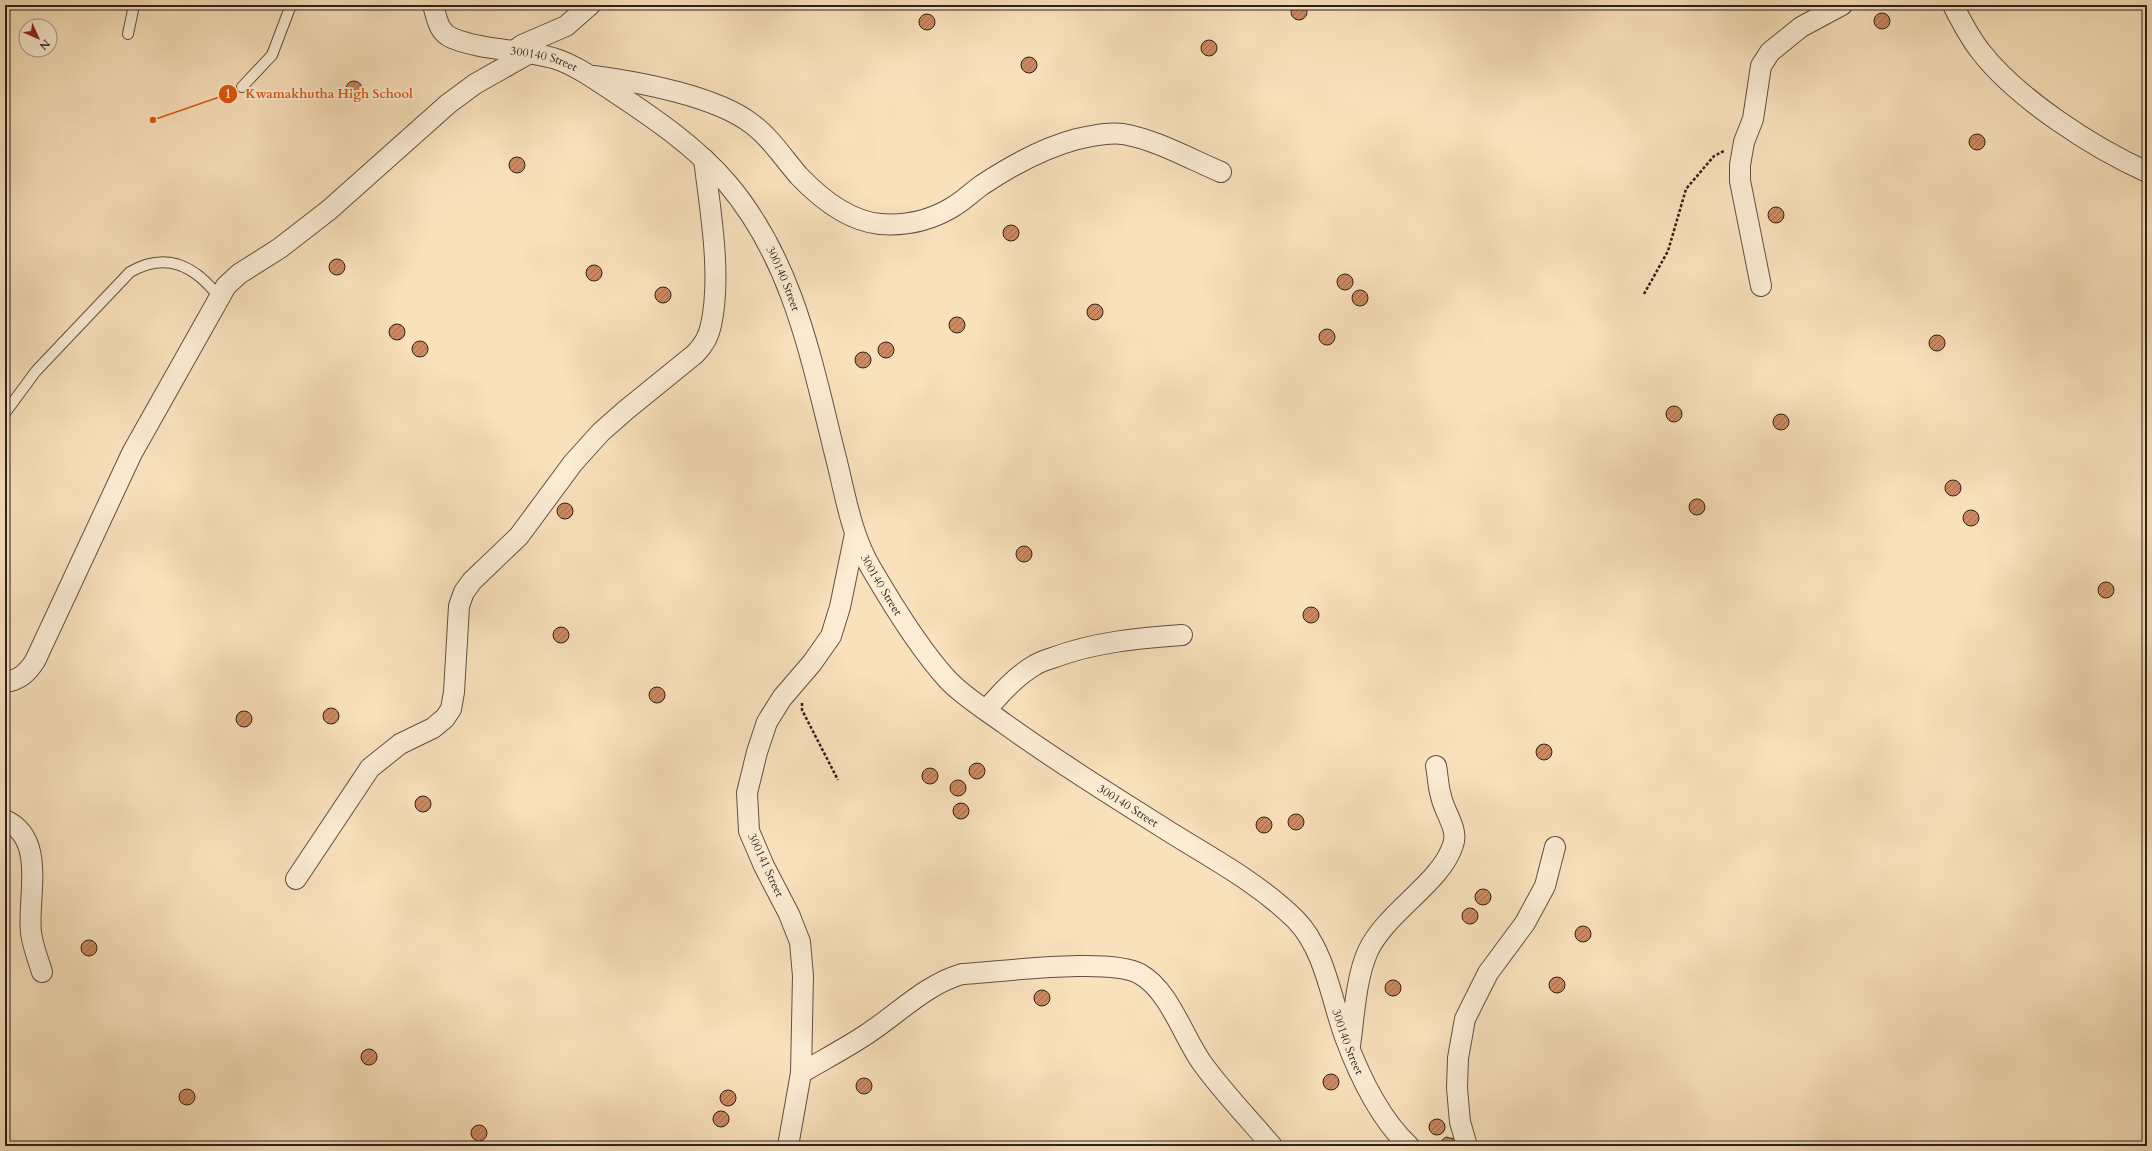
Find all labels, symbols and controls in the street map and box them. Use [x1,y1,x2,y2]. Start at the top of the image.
north arrow [18,18,58,58]
text: N [36,36,53,54]
street label: 300140 Street [509,43,581,75]
callout: Kwamakhutha High School [218,81,421,106]
text: Kwamakhutha High School [245,85,413,103]
text: 1 [225,86,231,102]
street label: 300140 Street [762,243,804,313]
street label: 300140 Street [857,551,906,619]
street label: 300140 Street [1094,780,1162,831]
street label: 300141 Street [744,830,788,900]
street label: 300140 Street [1328,1007,1368,1077]

